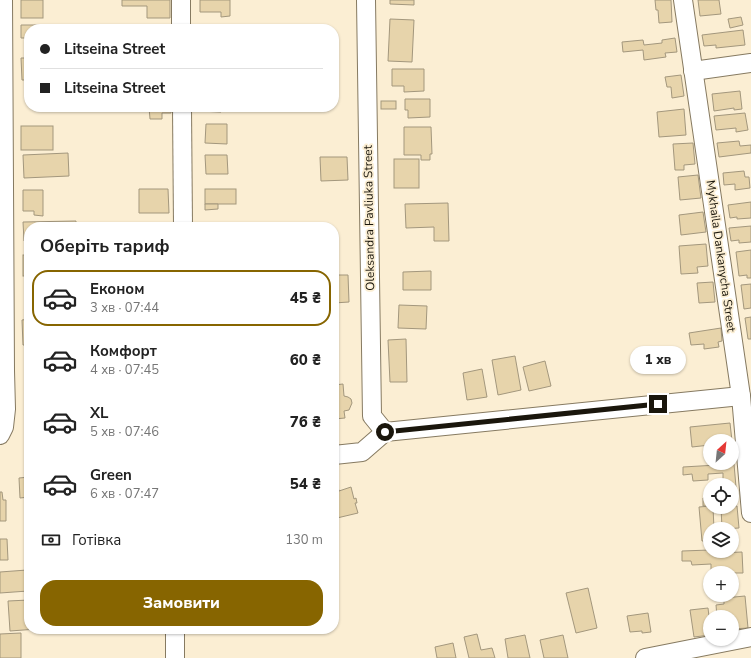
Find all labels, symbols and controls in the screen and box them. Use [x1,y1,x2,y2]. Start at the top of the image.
text: Litseina Street [64,39,165,59]
text: Litseina Street [64,78,165,98]
street label: Oleksandra Pavliuka Street [360,144,378,291]
street label: Mykhaila Dankanycha Street [702,179,740,334]
text: Оберіть тариф [40,234,170,258]
text: Економ [90,279,144,299]
icon: car [42,280,78,316]
text: 45 ₴ [290,288,321,308]
text: 3 хв · 07:44 [90,299,159,317]
text: Комфорт [90,341,157,361]
icon: car [42,342,78,378]
callout: 1 хв [630,346,686,374]
text: 60 ₴ [290,350,321,370]
text: 1 хв [645,351,671,369]
text: 4 хв · 07:45 [90,361,159,379]
route end [649,395,667,413]
text: XL [90,403,109,423]
icon: car [42,404,78,440]
text: 76 ₴ [290,412,321,432]
text: 5 хв · 07:46 [90,423,159,441]
route start [376,423,394,441]
north arrow [703,434,739,470]
map controls [703,434,739,646]
text: Green [90,465,132,485]
icon: car [42,466,78,502]
text: 54 ₴ [290,474,321,494]
button: locate [703,478,739,514]
text: 6 хв · 07:47 [90,485,159,503]
button: layers [703,522,739,558]
icon: cash [40,529,62,551]
text: Готівка [72,530,121,550]
text: 130 m [285,531,323,549]
button: + [703,566,739,602]
button: Замовити [40,580,323,626]
button: − [703,610,739,646]

